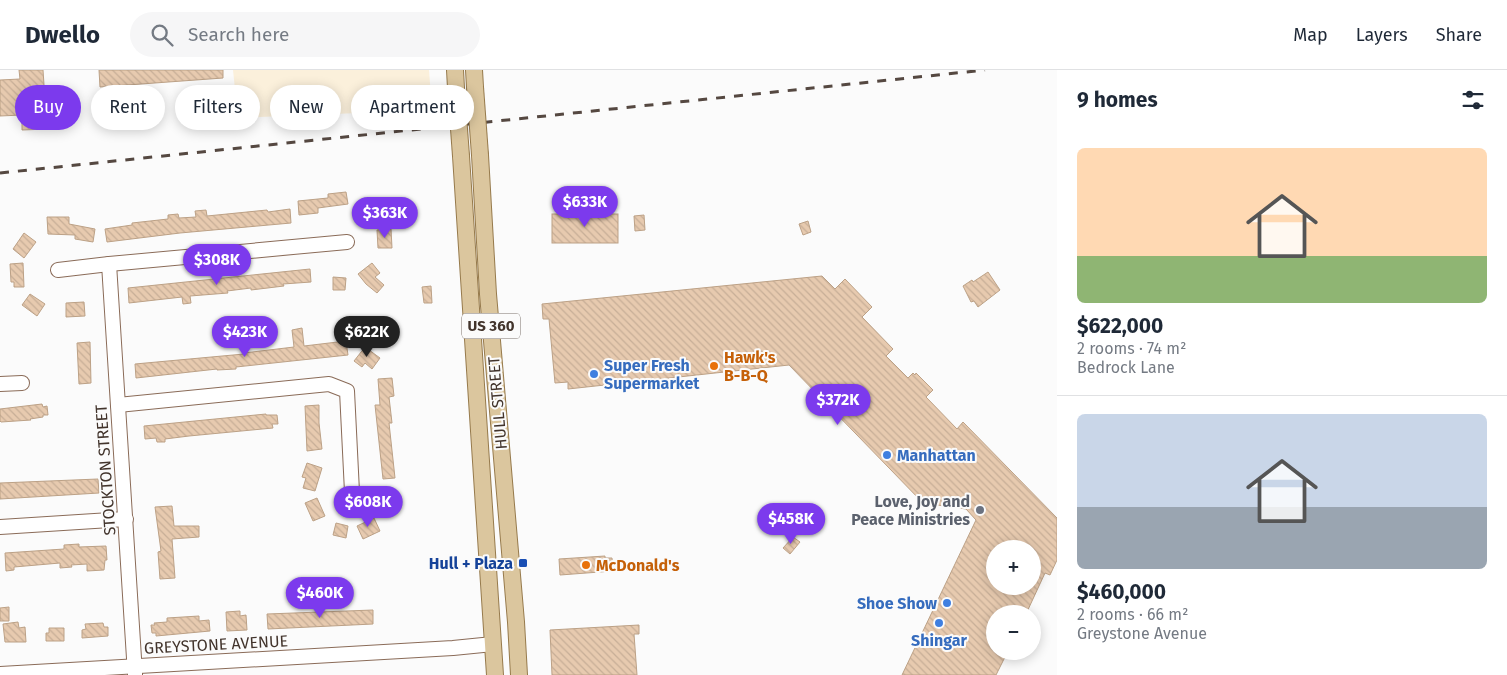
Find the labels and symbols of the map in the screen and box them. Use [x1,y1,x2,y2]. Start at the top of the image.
pin: $633K [550,186,620,228]
pin: $363K [350,196,420,239]
pin: $308K [182,244,252,286]
road number: US 360 [462,314,520,338]
pin: $423K [210,316,280,358]
pin: $622K [332,316,402,358]
place label: Hawk's B-B-Q [724,348,776,385]
street label: HULL STREET [484,355,511,450]
place label: Super Fresh Supermarket [604,356,700,393]
marker: Hawk's B-B-Q [708,360,720,372]
marker: Super Fresh Supermarket [588,368,600,380]
pin: $372K [803,384,873,426]
street label: STOCKTON STREET [91,403,120,536]
place label: Manhattan [897,446,976,465]
marker: Manhattan [881,449,893,461]
pin: $608K [333,486,403,528]
place label: Love, Joy and Peace Ministries [851,492,970,529]
pin: $458K [756,502,826,545]
marker: Love, Joy and Peace Ministries [974,504,986,516]
place label: Hull + Plaza [429,554,513,573]
place label: McDonald's [596,556,680,575]
marker: Hull + Plaza [517,557,529,569]
marker: McDonald's [580,559,592,571]
pin: $460K [285,576,355,619]
place label: Shoe Show [857,594,937,613]
marker: Shoe Show [941,597,953,609]
marker: Shingar [933,617,945,629]
street label: GREYSTONE AVENUE [144,631,288,658]
place label: Shingar [911,631,967,650]

